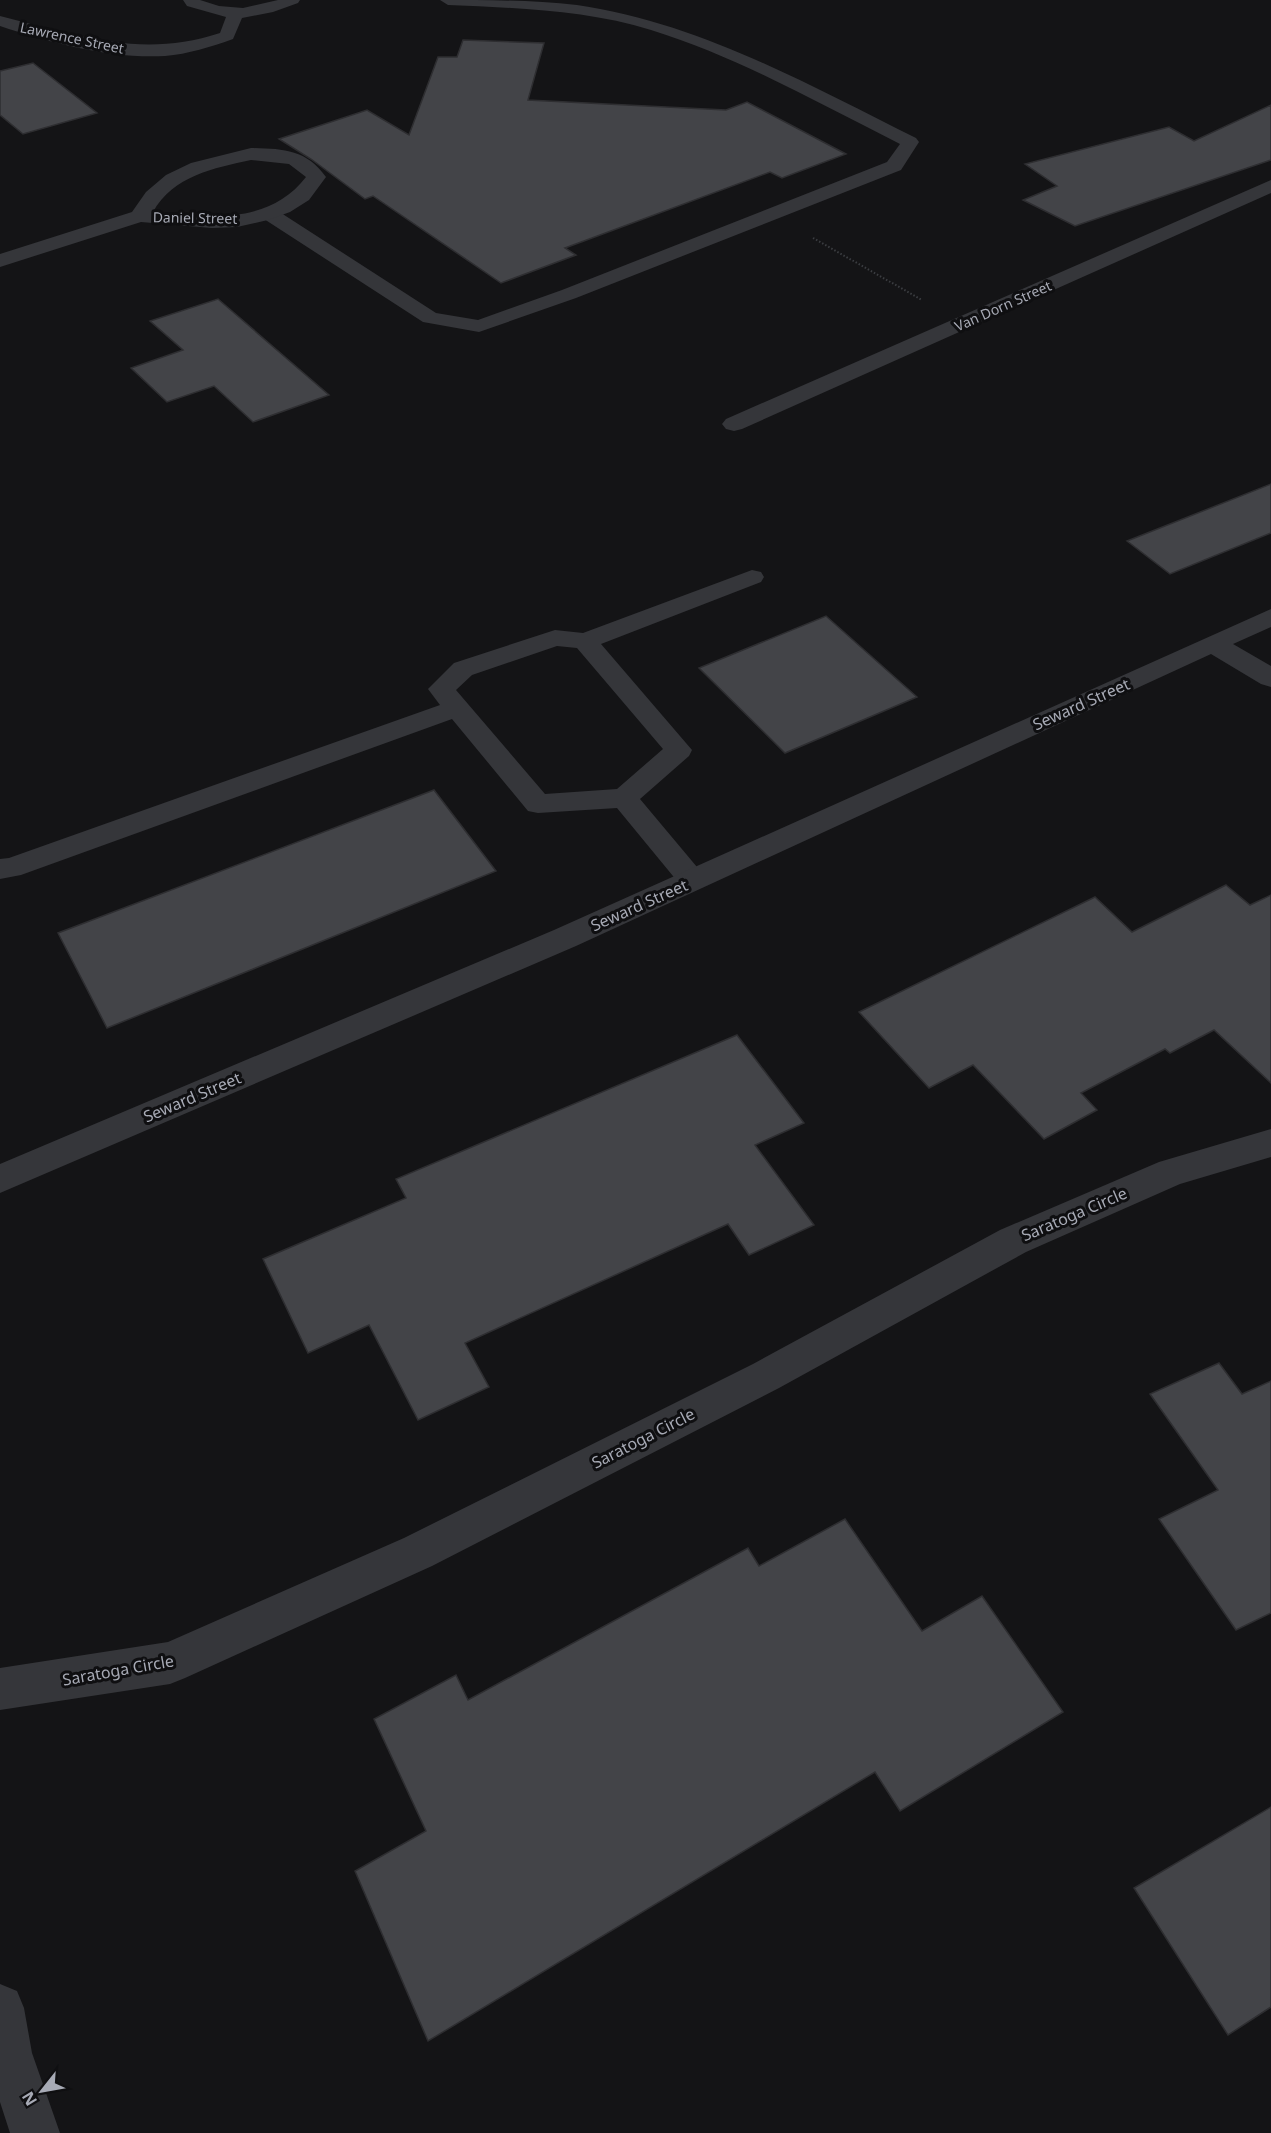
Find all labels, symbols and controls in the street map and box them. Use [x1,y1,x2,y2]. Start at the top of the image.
street label: Lawrence Street [18,17,126,58]
street label: Daniel Street [153,207,237,228]
street label: Van Dorn Street [951,276,1054,335]
street label: Seward Street [1029,673,1133,735]
street label: Seward Street [587,874,691,936]
street label: Seward Street [140,1066,244,1127]
street label: Saratoga Circle [1018,1182,1130,1246]
street label: Saratoga Circle [588,1403,698,1473]
street label: Saratoga Circle [61,1649,175,1691]
north arrow [12,2061,72,2121]
text: N [16,2087,42,2110]

